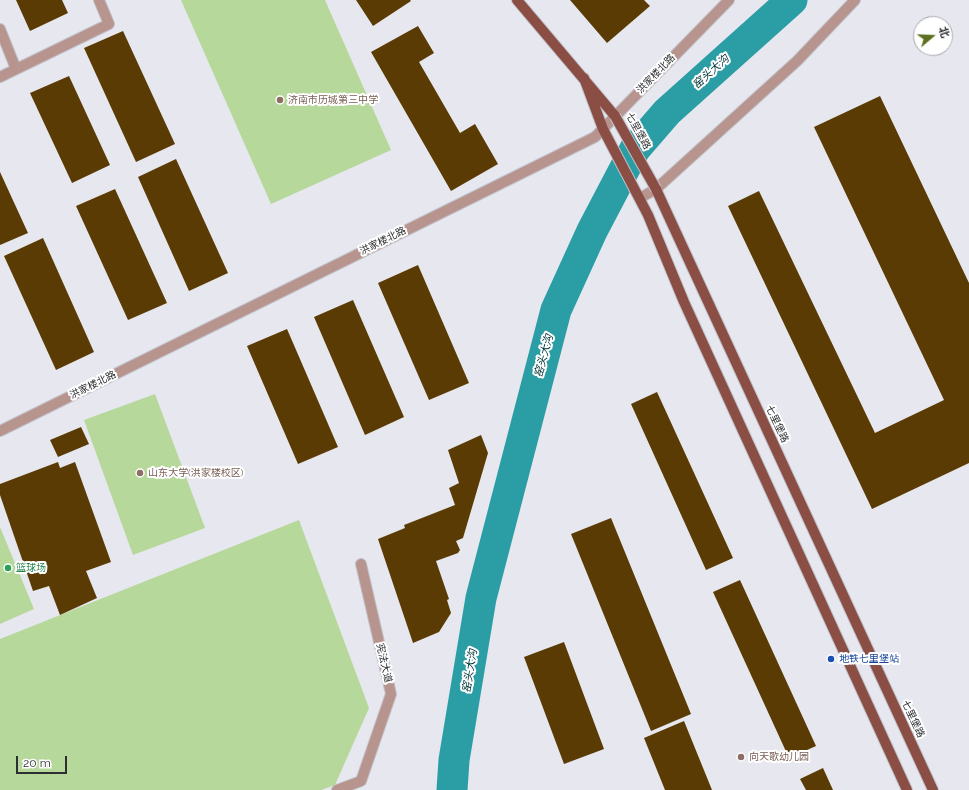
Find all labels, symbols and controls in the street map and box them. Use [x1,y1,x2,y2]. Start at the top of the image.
north arrow [913,16,953,56]
text: 北 [936,25,952,40]
street label: 洪家楼北路 [634,52,678,96]
water label: 窑头大沟 [690,52,732,92]
place label: 济南市历城第三中学 [288,94,378,106]
marker: 济南市历城第三中学 [275,95,285,105]
street label: 七里堡路 [623,111,653,151]
street label: 洪家楼北路 [358,225,408,257]
water label: 窑头大沟 [532,333,556,379]
street label: 洪家楼北路 [68,369,118,401]
street label: 七里堡路 [763,403,791,445]
place label: 山东大学(洪家楼校区) [148,467,243,479]
marker: 山东大学(洪家楼校区) [135,468,145,478]
place label: 篮球场 [16,562,46,574]
marker: 篮球场 [3,563,13,573]
street label: 宪法大道 [374,642,394,684]
water label: 窑头大沟 [460,648,480,694]
place label: 地铁七里堡站 [839,653,899,665]
marker: 地铁七里堡站 [826,654,836,664]
street label: 七里堡路 [899,698,927,740]
scale bar [18,748,69,774]
place label: 向天歌幼儿园 [749,751,809,763]
marker: 向天歌幼儿园 [736,752,746,762]
text: 20 m [23,756,51,770]

